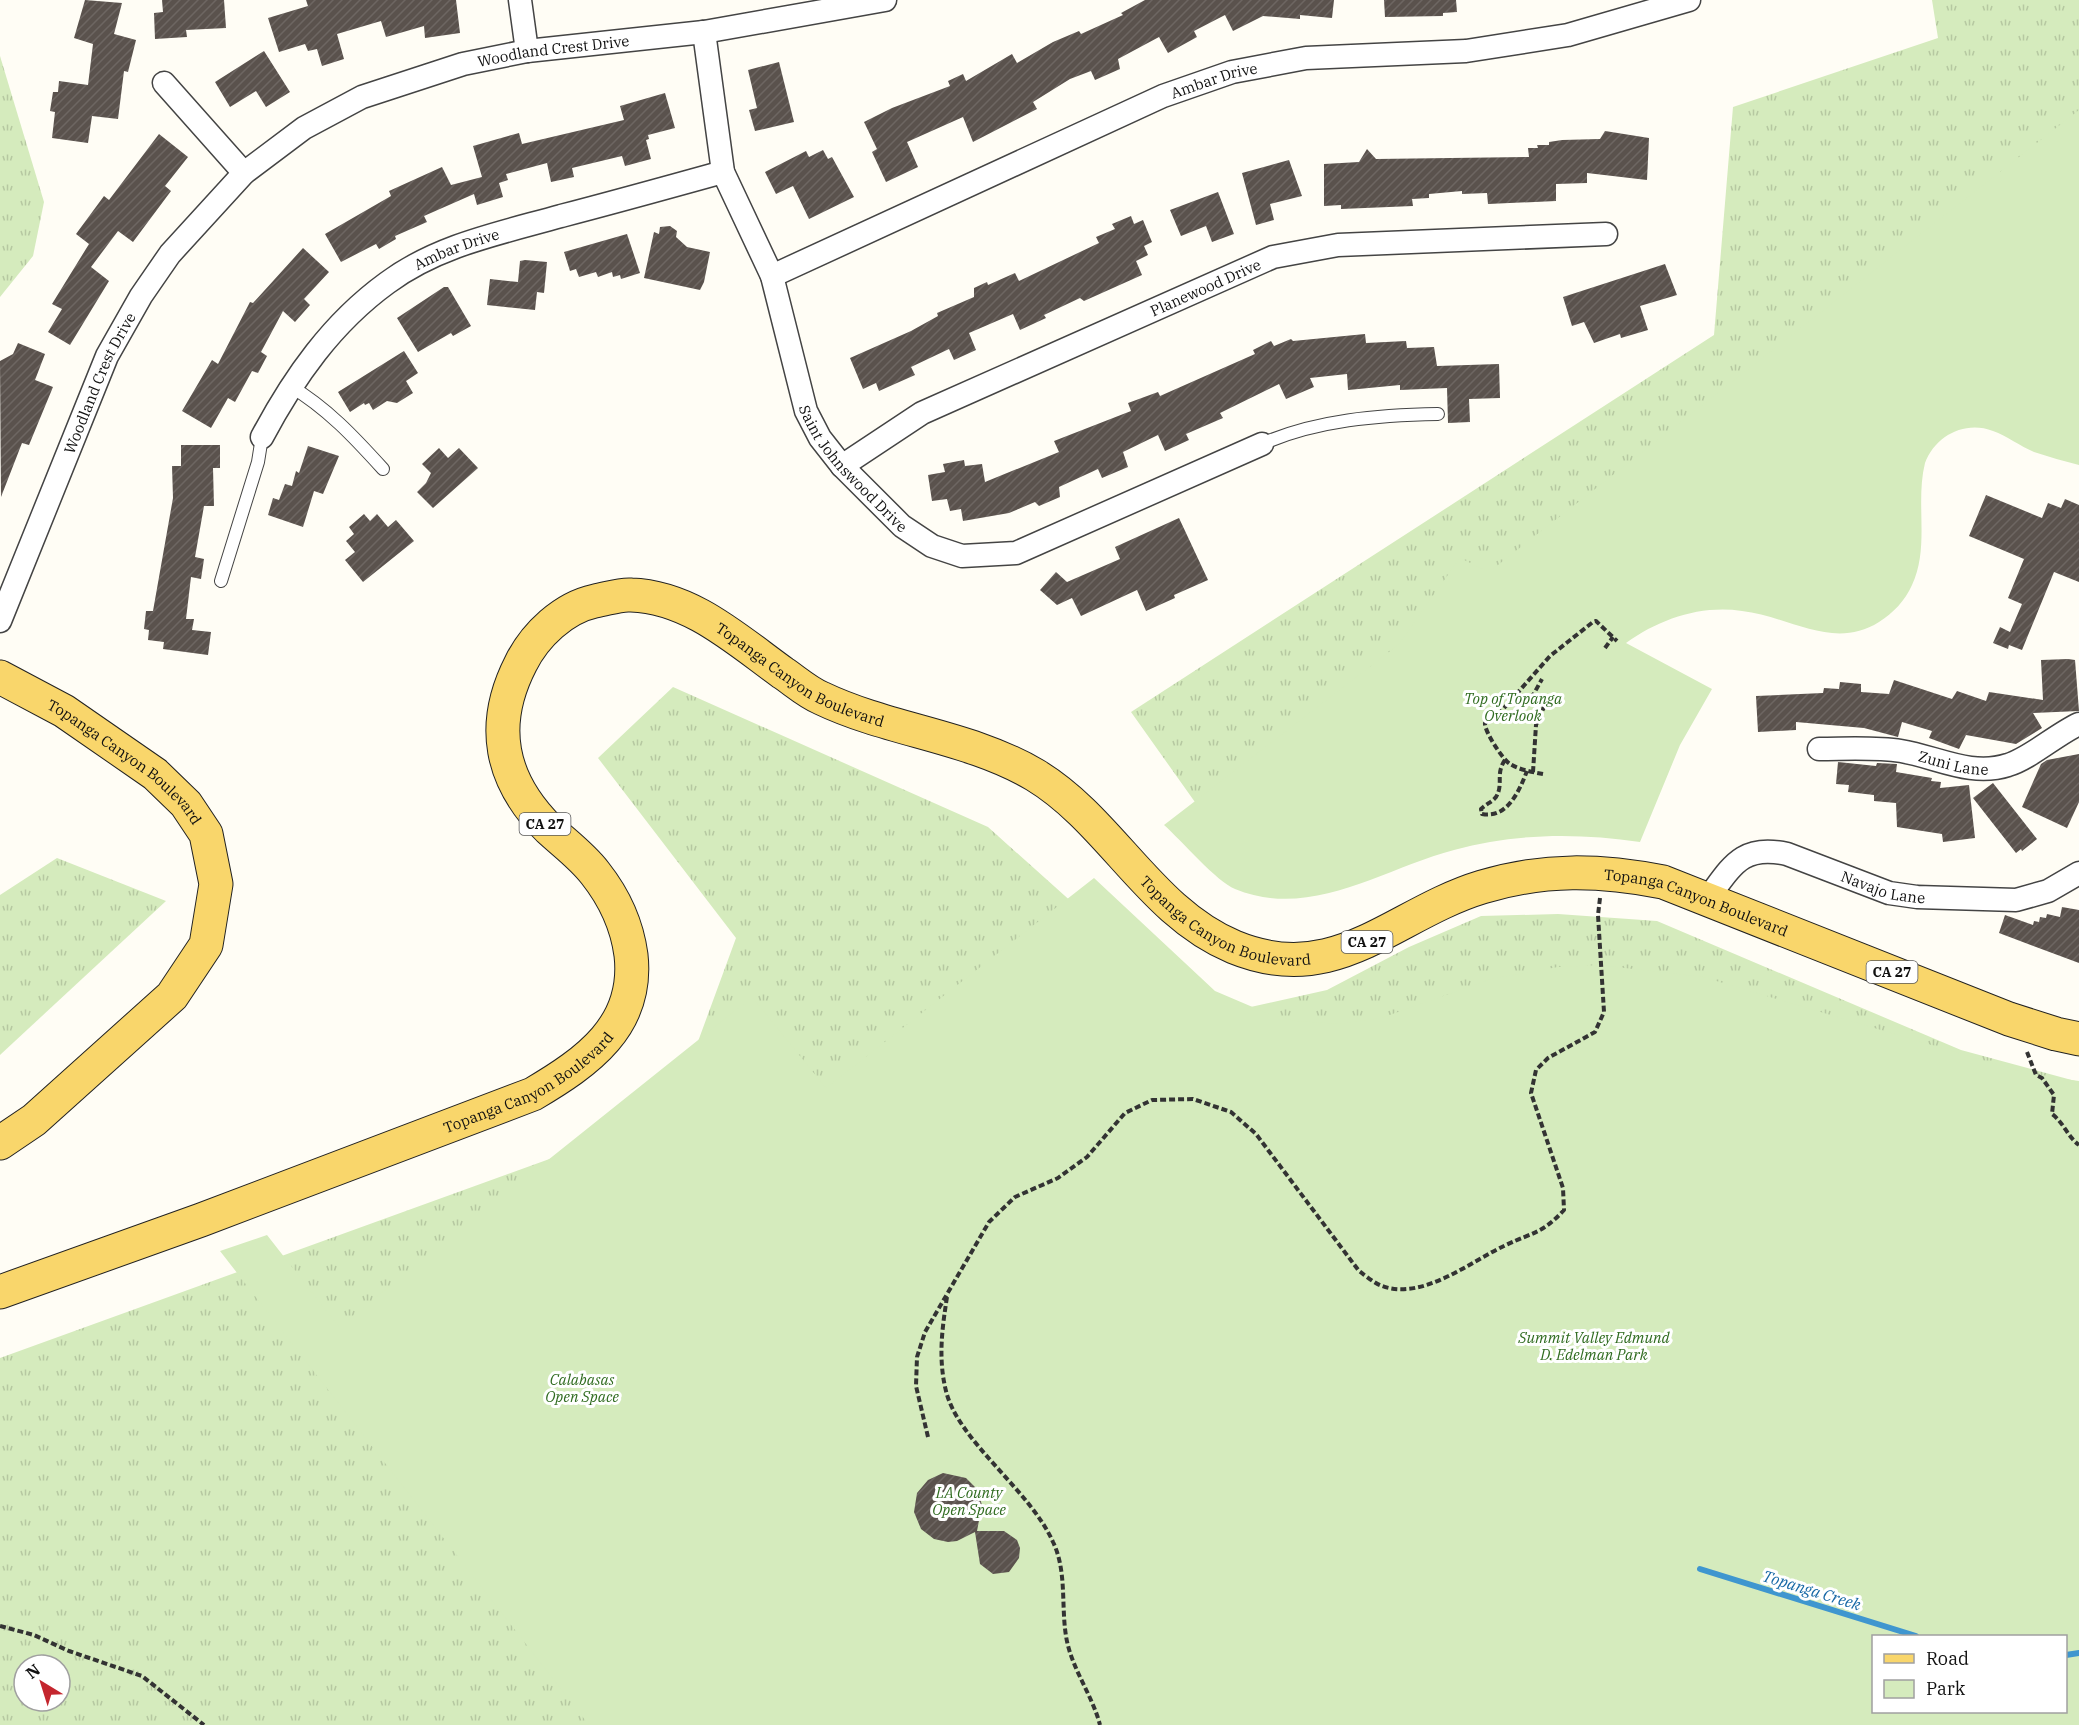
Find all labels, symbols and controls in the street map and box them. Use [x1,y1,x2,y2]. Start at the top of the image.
street label: Woodland Crest Drive [476,31,630,70]
street label: Ambar Drive [1168,58,1259,102]
street label: Ambar Drive [410,224,501,274]
street label: Planewood Drive [1147,254,1264,320]
street label: Woodland Crest Drive [59,309,139,456]
street label: Saint Johnswood Drive [795,403,911,536]
street label: Topanga Canyon Boulevard [713,618,887,731]
park label: Top of Topanga Overlook [1464,689,1563,725]
street label: Topanga Canyon Boulevard [44,695,206,828]
street label: Zuni Lane [1916,746,1989,778]
road number: CA 27 [520,813,570,835]
street label: Topanga Canyon Boulevard [1603,864,1791,940]
street label: Navajo Lane [1839,866,1925,907]
street label: Topanga Canyon Boulevard [1136,871,1312,969]
road number: CA 27 [1342,931,1392,953]
road number: CA 27 [1866,961,1918,983]
street label: Topanga Canyon Boulevard [441,1028,617,1137]
park label: Summit Valley Edmund D. Edelman Park [1517,1328,1670,1364]
park label: Calabasas Open Space [545,1370,619,1406]
park label: LA County Open Space [932,1483,1006,1519]
water label: Topanga Creek [1760,1566,1864,1615]
legend [1872,1635,2067,1713]
text: Road [1926,1647,1969,1670]
north arrow [12,1653,72,1713]
text: N [22,1659,44,1683]
text: Park [1926,1677,1966,1700]

